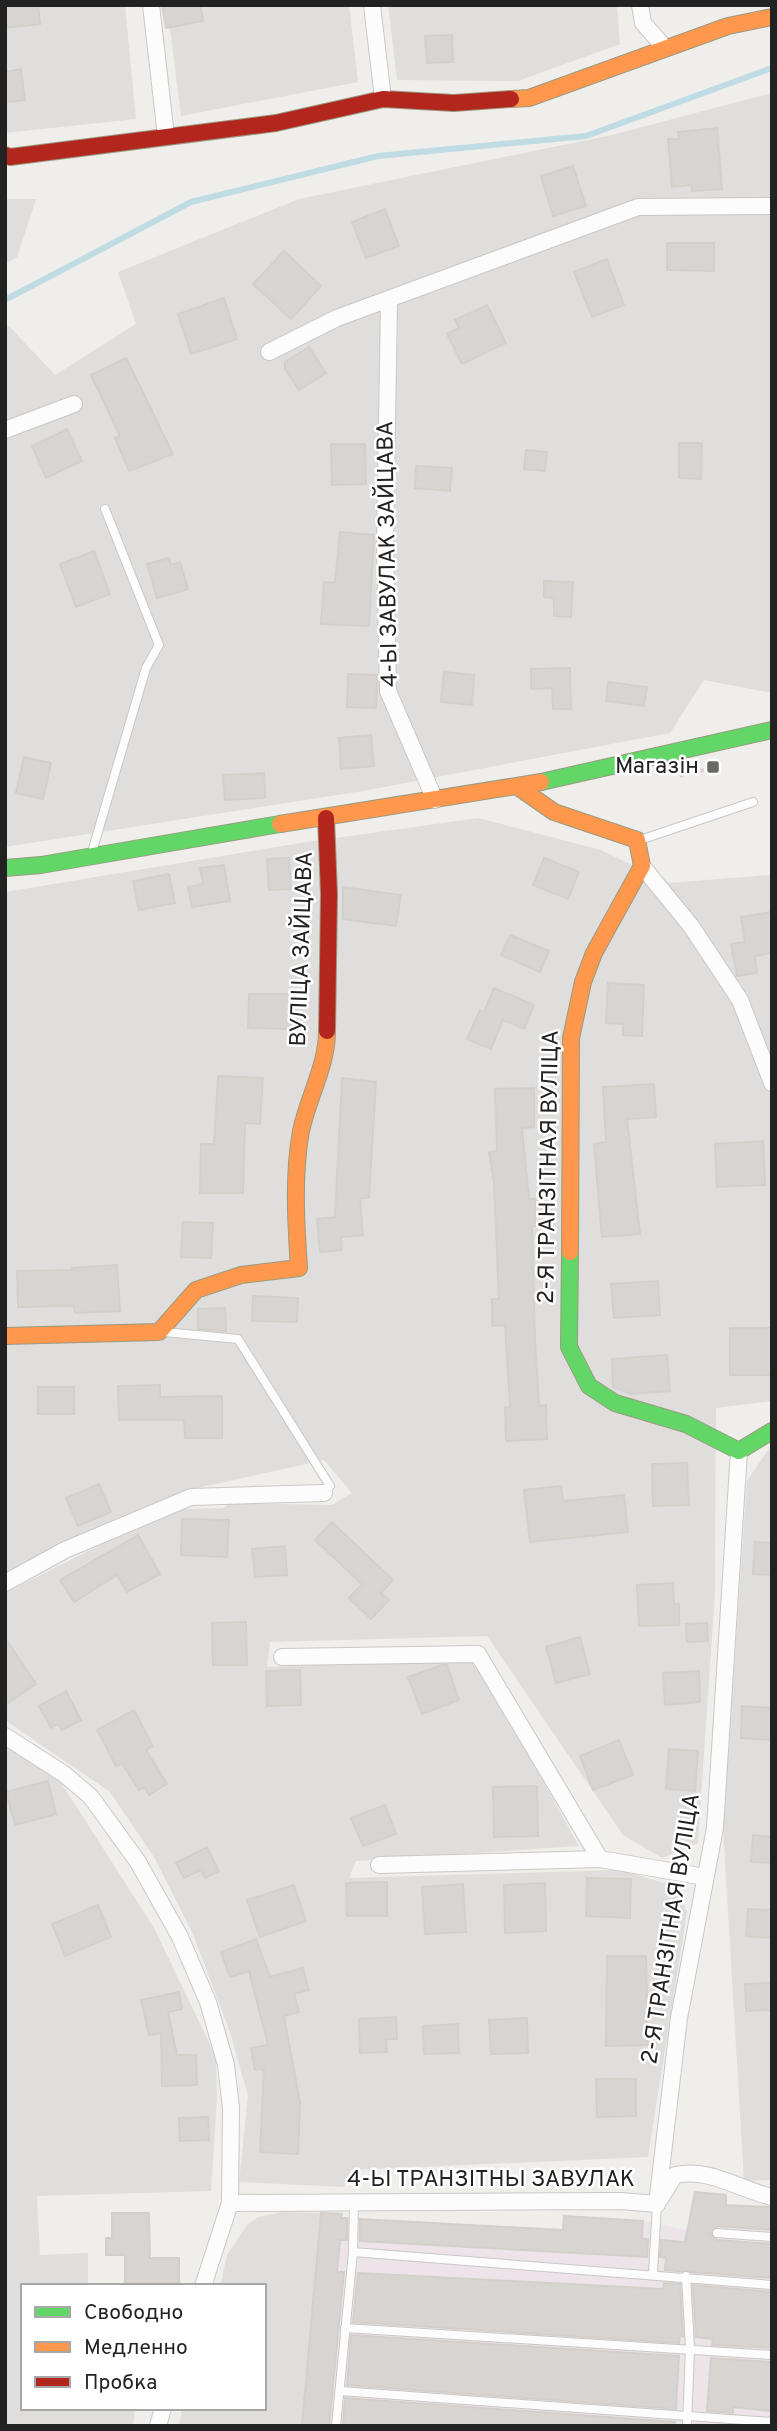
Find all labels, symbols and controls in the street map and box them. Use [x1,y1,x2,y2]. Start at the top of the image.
street label: 4-Ы ЗАВУЛАК ЗАЙЦАВА [370,421,406,687]
place label: Магазін [615,753,699,782]
marker: Магазін [705,759,721,775]
street label: ВУЛІЦА ЗАЙЦАВА [283,851,321,1047]
street label: 2-Я ТРАНЗІТНАЯ ВУЛІЦА [533,1030,567,1304]
street label: 2-Я ТРАНЗІТНАЯ ВУЛІЦА [636,1792,708,2066]
street label: 4-Ы ТРАНЗІТНЫ ЗАВУЛАК [347,2166,635,2195]
legend [21,2284,266,2410]
text: Свободно [84,2300,183,2327]
text: Медленно [84,2335,188,2362]
text: Пробка [84,2370,157,2397]

